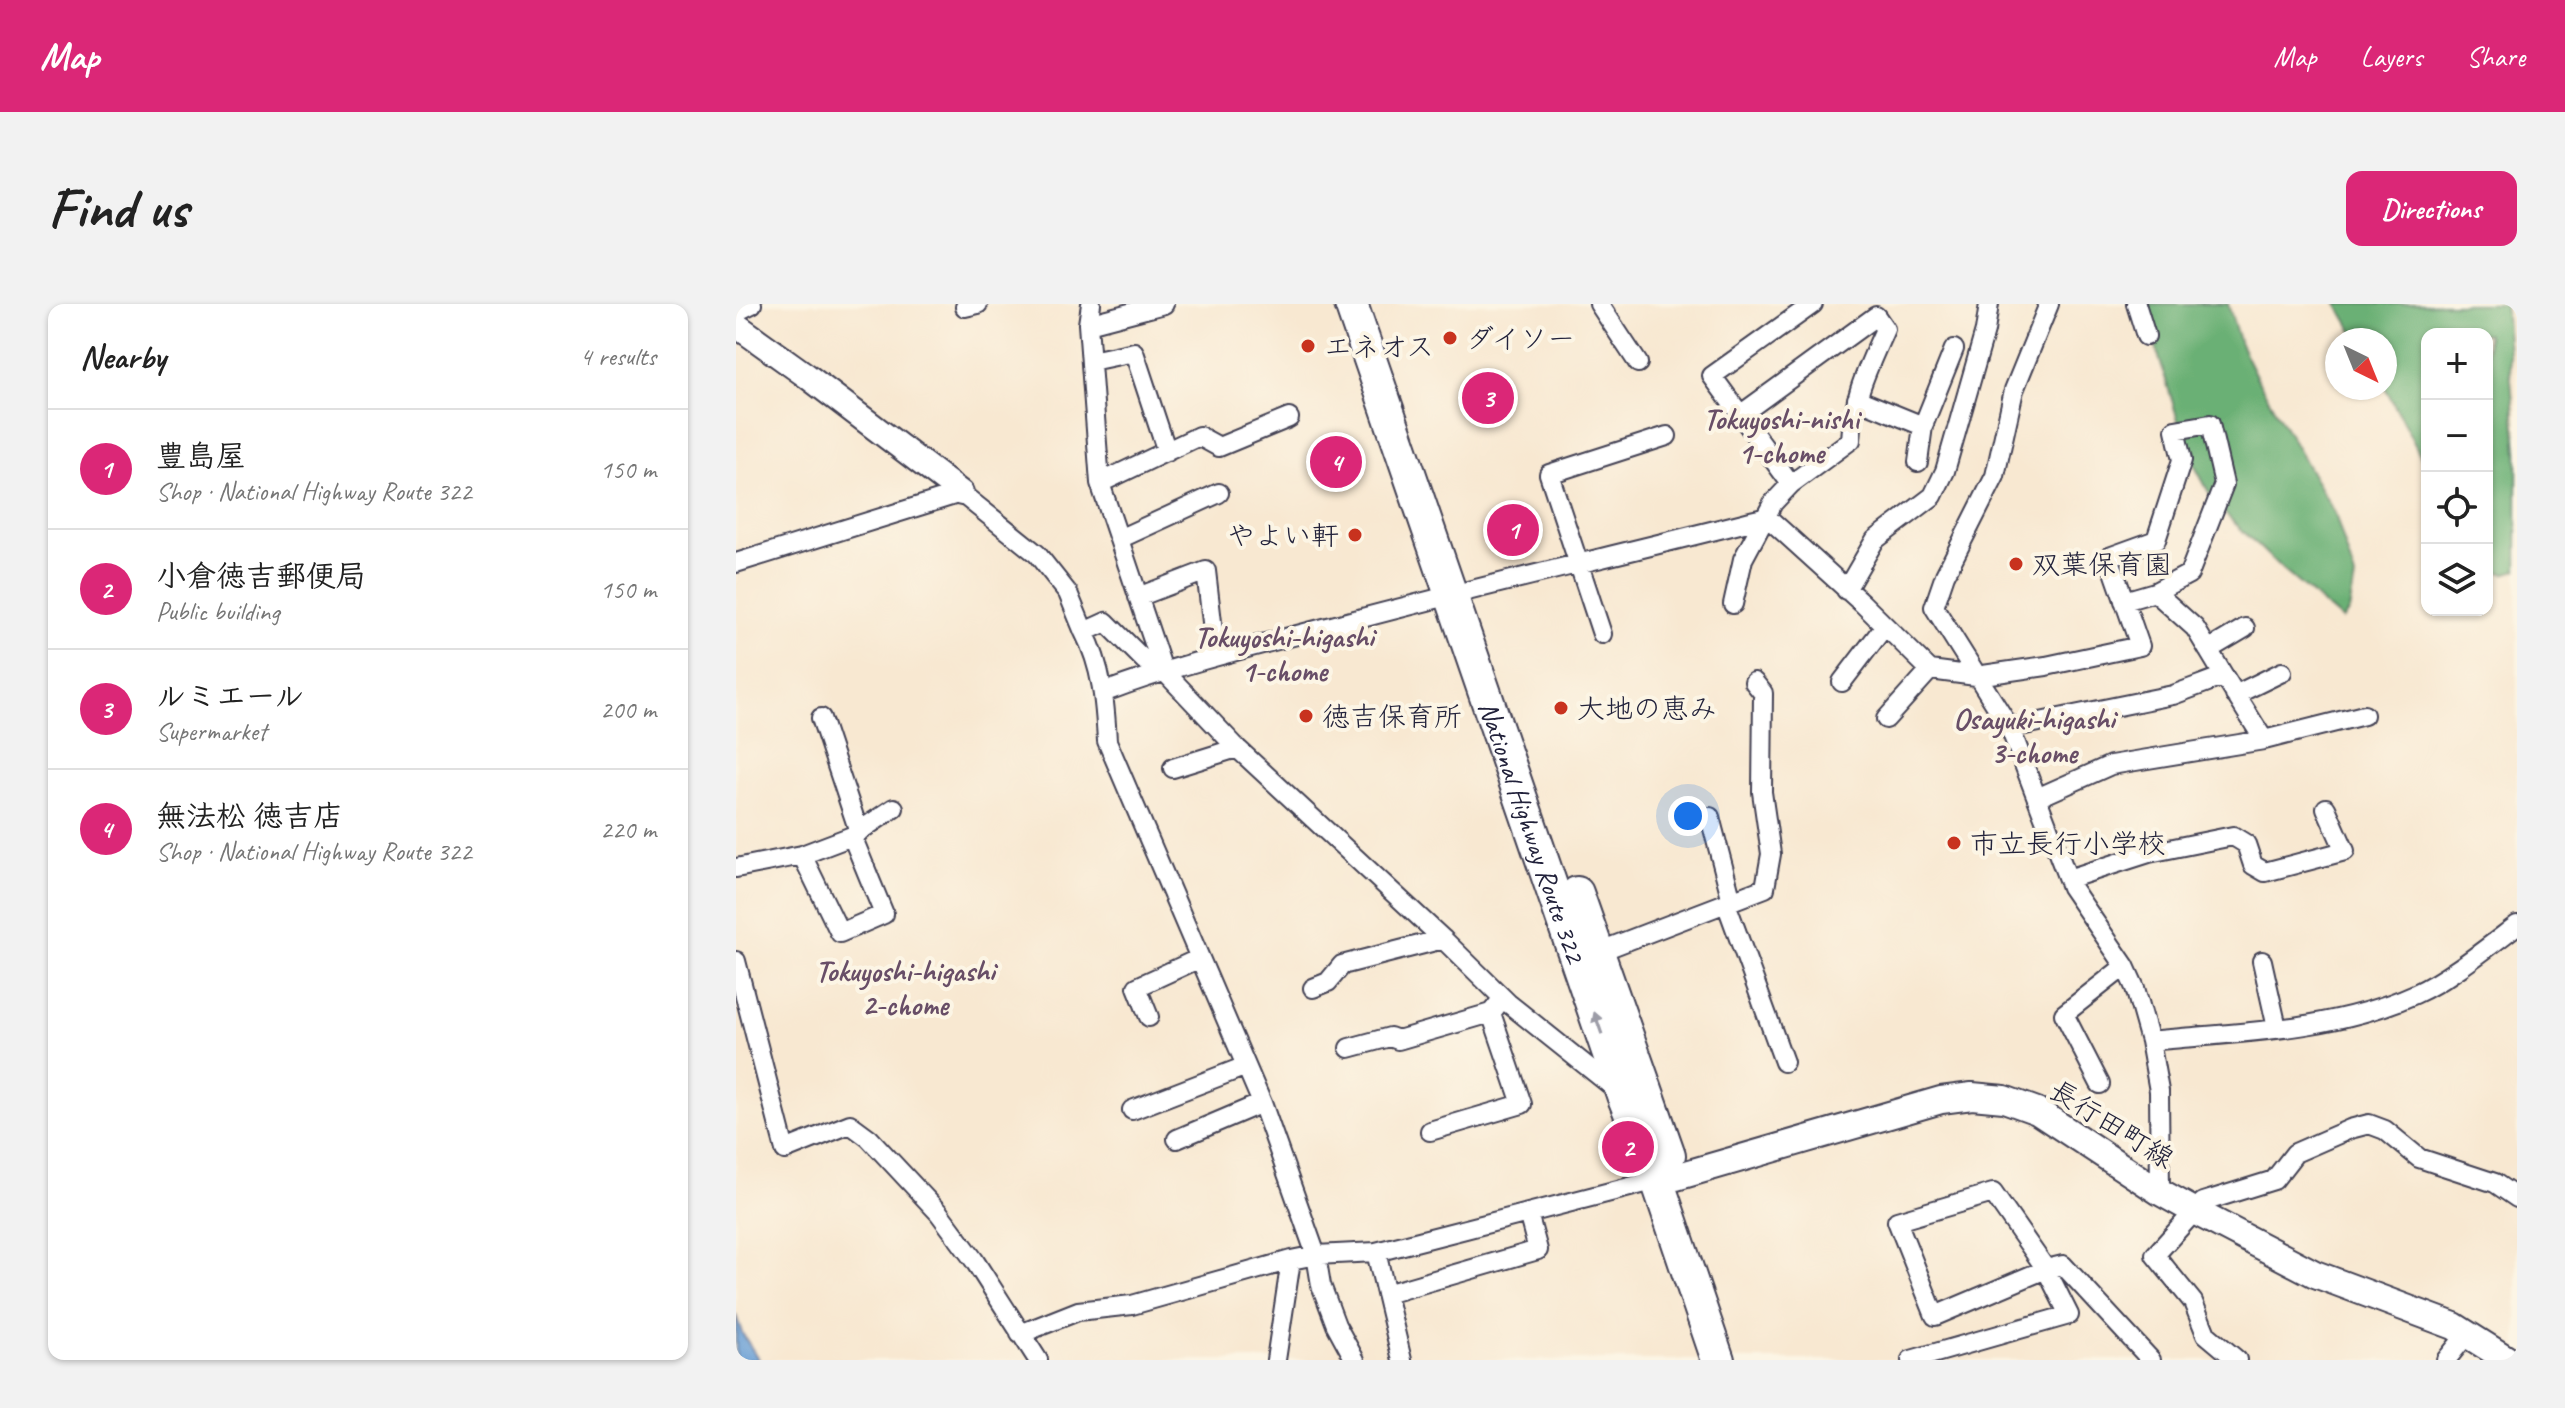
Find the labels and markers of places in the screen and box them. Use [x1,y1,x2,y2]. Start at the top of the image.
place label: ダイソー [1466,321,1575,356]
place label: エネオス [1324,329,1434,364]
marker: ダイソー [1441,329,1459,347]
marker: エネオス [1299,337,1317,355]
pin: 3 [1462,368,1514,428]
pin: 4 [1310,432,1362,492]
pin: 1 [1487,500,1539,560]
place label: やよい軒 [1227,518,1339,553]
marker: やよい軒 [1346,526,1364,544]
place label: 双葉保育園 [2032,547,2172,582]
marker: 双葉保育園 [2007,555,2025,573]
place label: 大地の恵み [1577,691,1717,726]
place label: 徳吉保育所 [1322,699,1462,734]
marker: 大地の恵み [1552,699,1570,717]
marker: 徳吉保育所 [1297,707,1315,725]
place label: 市立長行小学校 [1970,826,2166,861]
marker: 市立長行小学校 [1945,834,1963,852]
pin: 2 [1602,1117,1654,1177]

